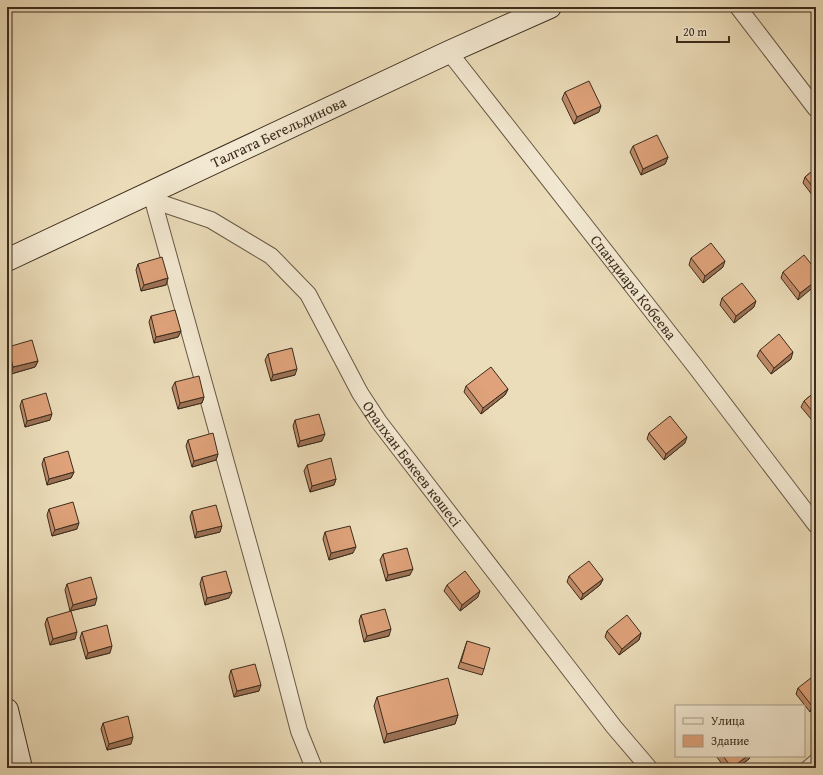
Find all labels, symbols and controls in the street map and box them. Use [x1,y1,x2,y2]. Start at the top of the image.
scale bar [677,18,729,44]
text: 20 m [683,23,707,40]
street label: Талгата Бегельдинова [207,91,350,173]
street label: Спандиара Кобеева [586,230,682,345]
street label: Оралхан Бөкеев көшесі [358,396,467,531]
legend [675,705,805,757]
text: Улица [711,712,745,729]
text: Здание [711,732,750,749]

